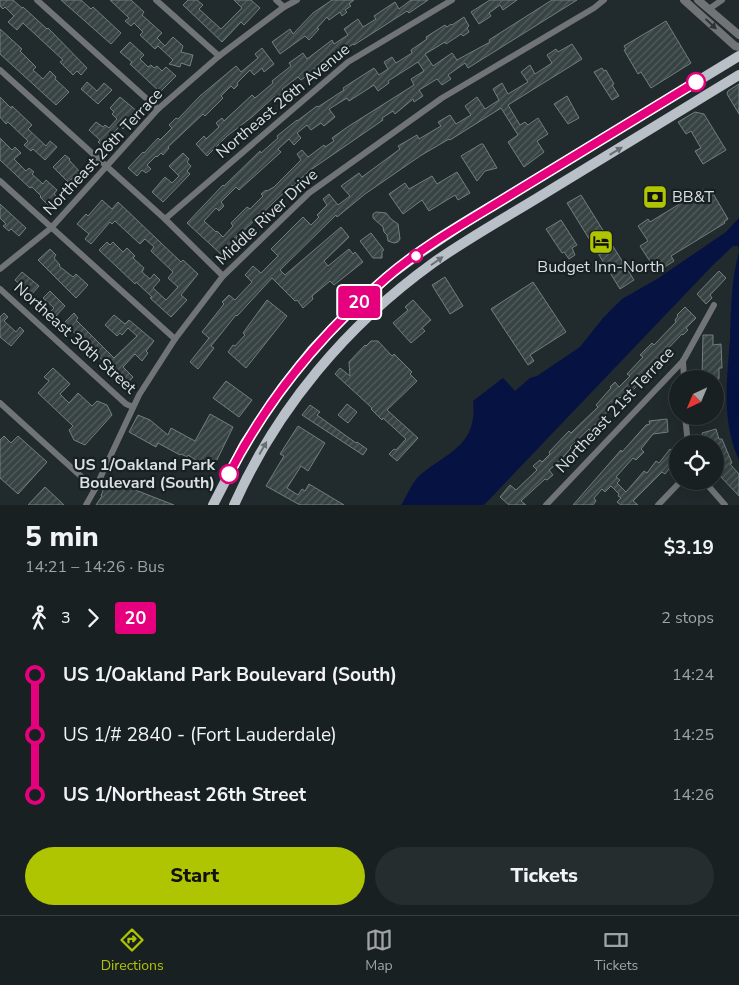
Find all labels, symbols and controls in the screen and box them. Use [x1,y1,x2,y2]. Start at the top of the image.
one-way arrow [705,18,717,30]
street label: Northeast 26th Avenue [211,38,355,164]
unlabelled marker [686,72,706,92]
street label: Northeast 26th Terrace [38,84,168,220]
one-way arrow [609,146,622,155]
street label: Middle River Drive [211,164,323,270]
bank icon: BB&T [642,184,668,210]
place label: BB&T [672,186,714,208]
hotel icon: Budget Inn-North [588,229,614,255]
unlabelled marker [409,249,423,263]
one-way arrow [430,256,443,266]
place label: Budget Inn-North [537,256,665,278]
street label: Northeast 30th Street [9,277,141,399]
line badge: 20 [336,286,382,318]
text: 20 [348,290,370,314]
street label: Northeast 21st Terrace [551,342,679,478]
north arrow [669,370,724,425]
map controls [669,370,724,490]
button: locate [669,435,724,490]
one-way arrow [259,441,267,456]
place label: US 1/Oakland Park Boulevard (South) [74,454,215,494]
marker: US 1/Oakland Park Boulevard (South) [219,464,239,484]
text: 5 min [25,518,99,556]
text: $3.19 [664,535,714,561]
text: 14:21 – 14:26 · Bus [25,556,165,578]
icon: walk [25,604,53,632]
icon: forward [79,604,107,632]
text: 20 [125,606,146,630]
text: 3 [61,607,71,629]
text: 2 stops [661,607,714,629]
text: US 1/Oakland Park Boulevard (South) [63,662,397,688]
text: 14:24 [672,664,714,686]
text: US 1/# 2840 - (Fort Lauderdale) [63,722,337,748]
text: 14:25 [672,724,714,746]
text: US 1/Northeast 26th Street [63,782,306,808]
text: 14:26 [672,784,714,806]
button: Start [25,847,365,905]
button: Tickets [375,847,714,905]
tab: Directions [101,926,164,975]
tab: Map [365,926,393,975]
tab: Tickets [594,926,638,975]

